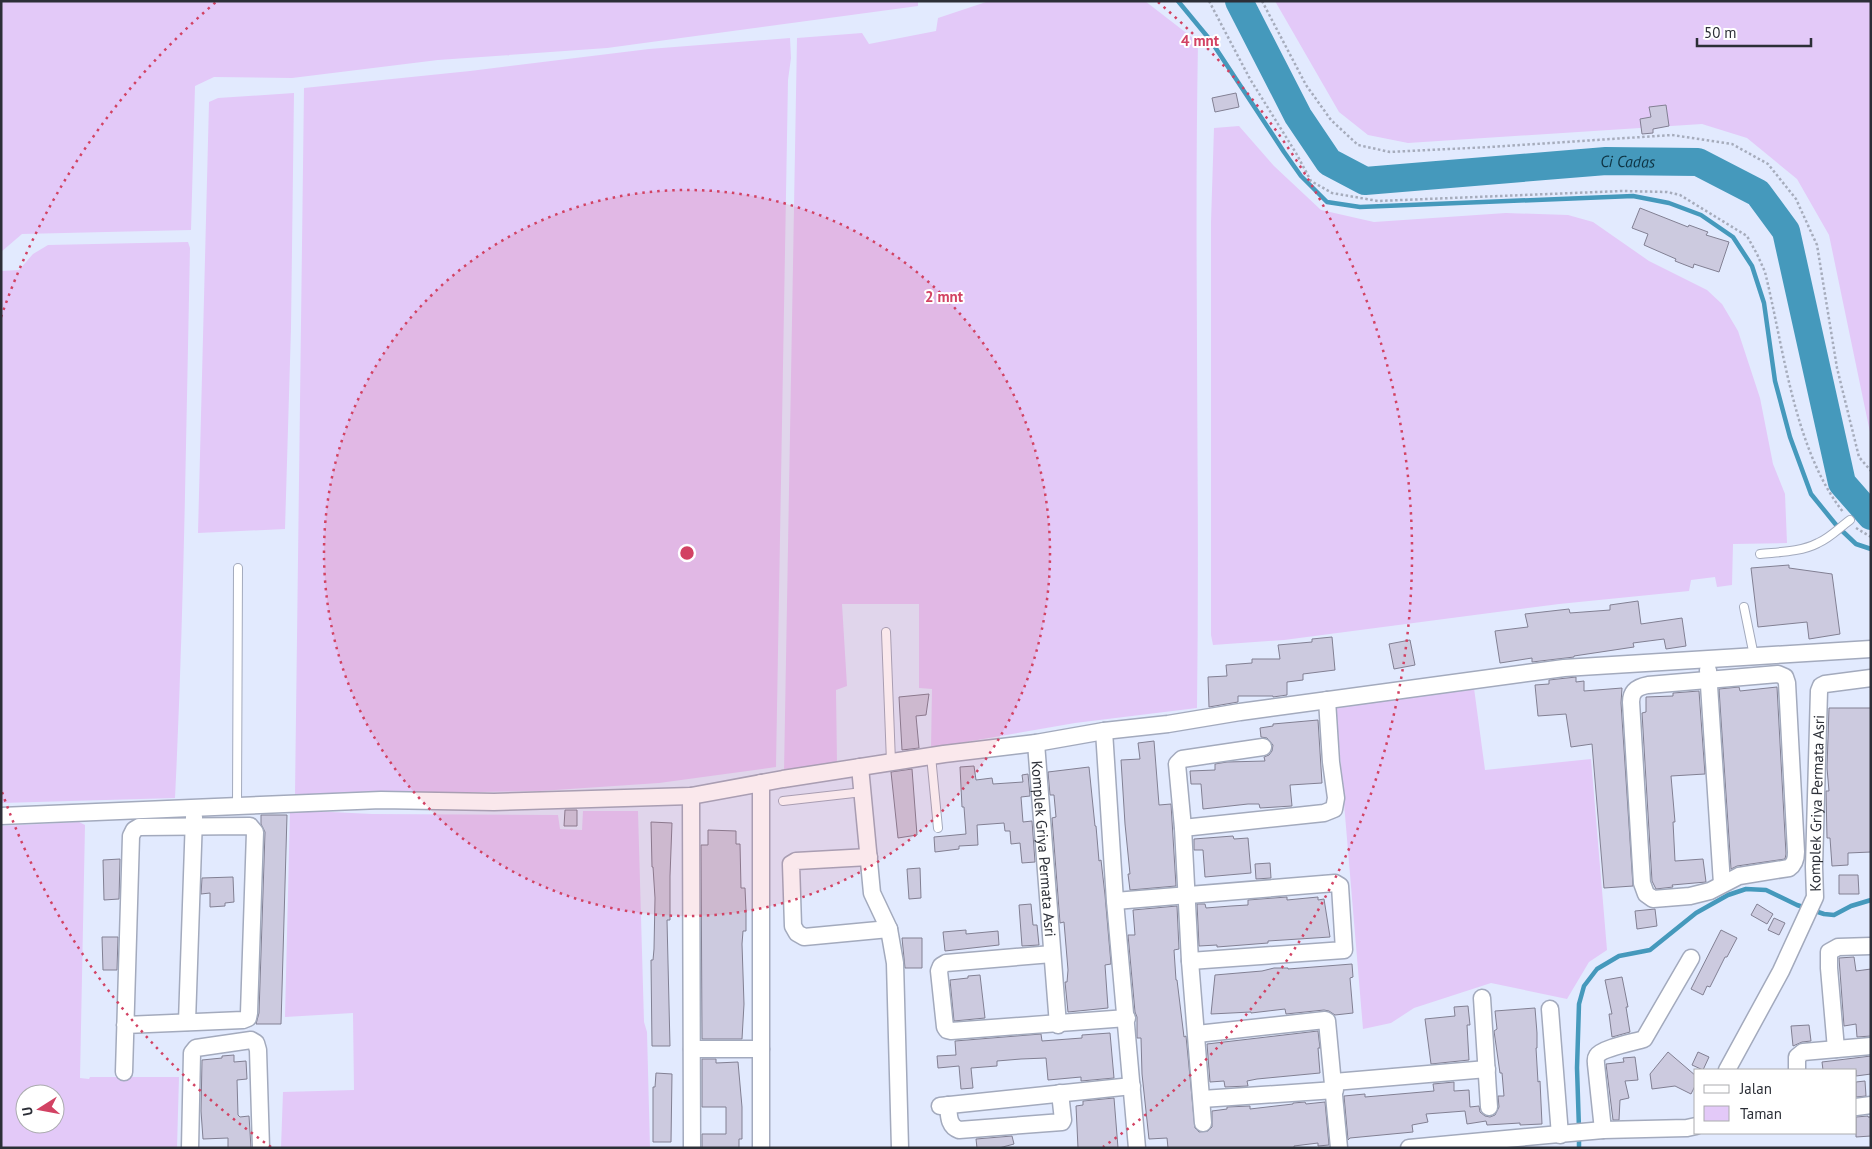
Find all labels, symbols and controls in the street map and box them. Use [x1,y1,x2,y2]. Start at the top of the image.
scale bar [1697,15,1811,47]
text: 50 m [1704,23,1737,42]
text: 4 mnt [1181,31,1220,50]
water label: Ci Cadas [1599,151,1656,172]
text: 2 mnt [925,287,964,306]
centre of rings [678,544,696,562]
street label: Komplek Griya Permata Asri [1804,715,1828,892]
street label: Komplek Griya Permata Asri [1028,760,1061,938]
legend [1694,1069,1857,1134]
text: Jalan [1739,1079,1772,1098]
north arrow [15,1084,65,1134]
text: Taman [1740,1104,1782,1123]
text: U [18,1105,37,1118]

